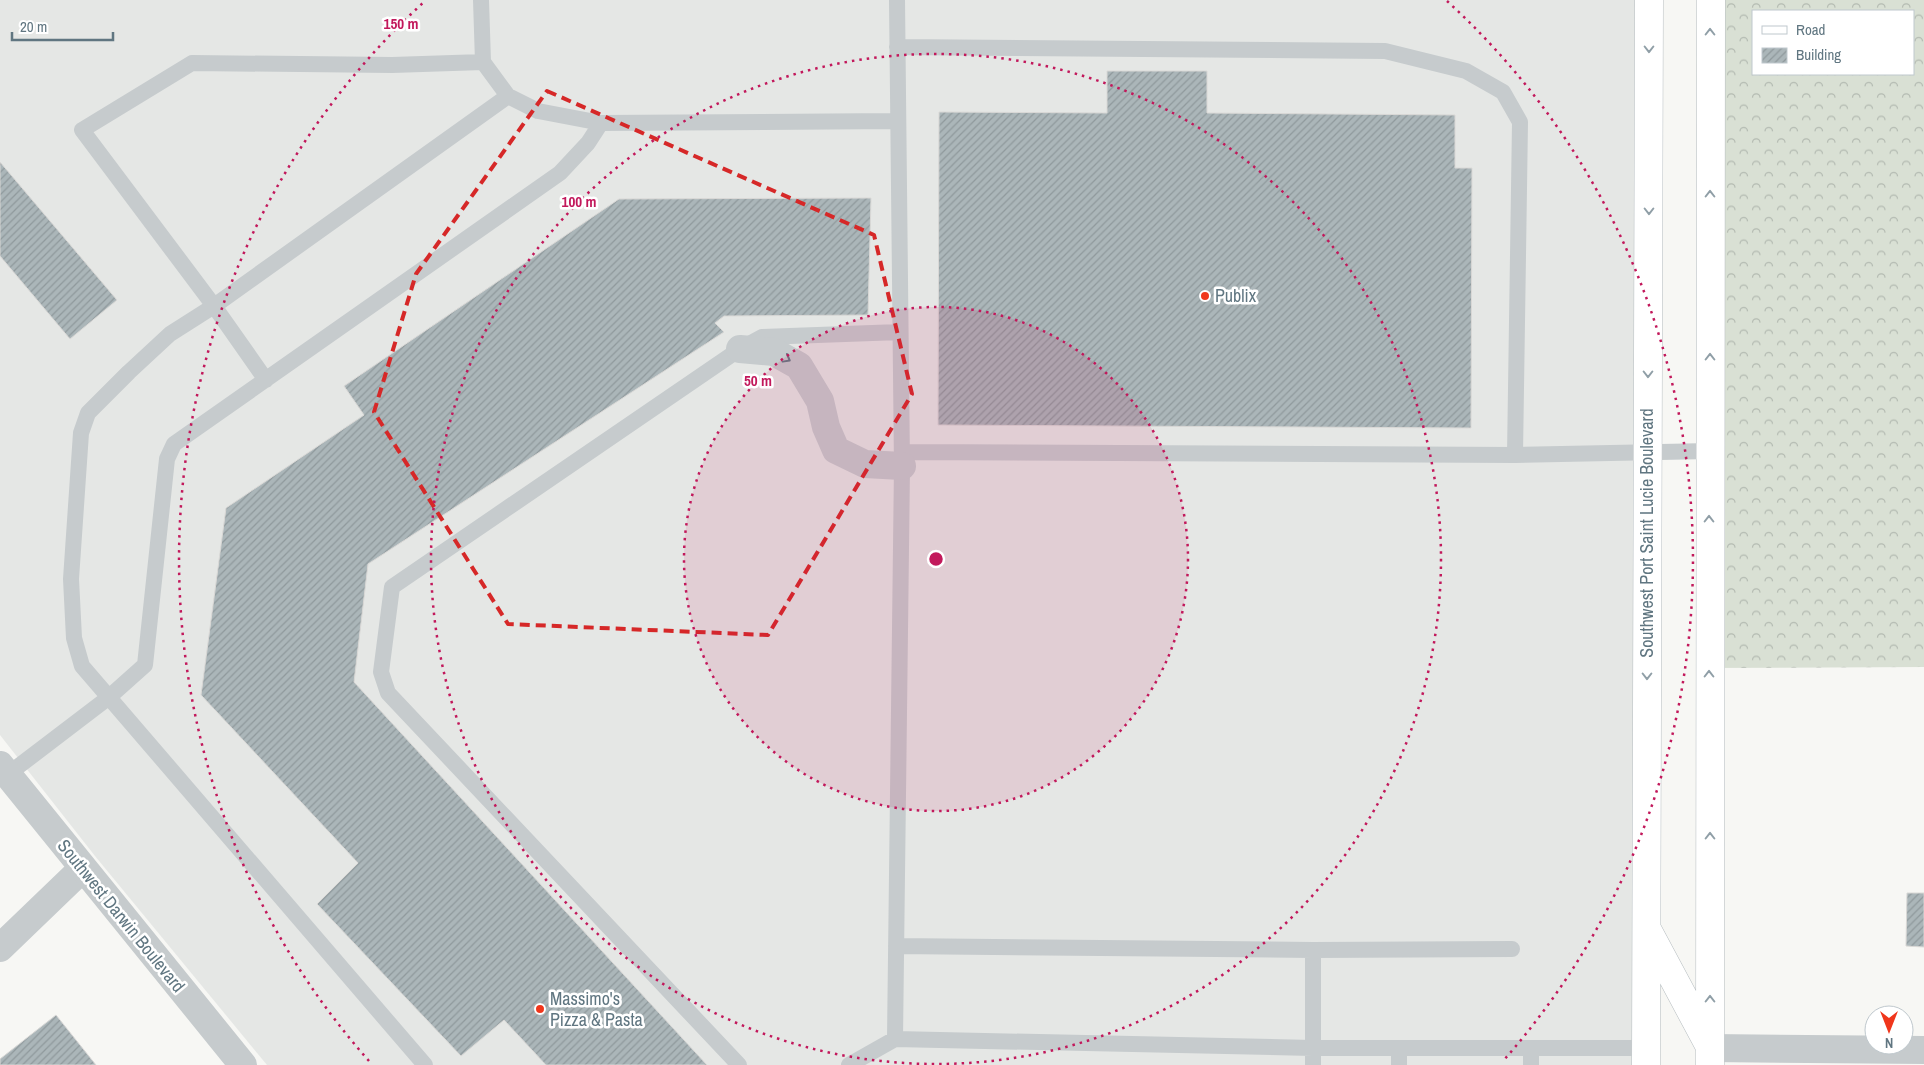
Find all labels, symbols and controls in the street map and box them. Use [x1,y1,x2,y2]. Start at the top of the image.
scale bar [12,10,114,42]
legend [1752,10,1914,75]
text: 150 m [384,13,418,34]
text: 20 m [20,16,47,37]
text: Road [1796,19,1825,40]
one-way arrow [1705,28,1715,36]
text: Building [1796,44,1841,65]
one-way arrow [1644,45,1654,53]
one-way arrow [1705,190,1715,198]
text: 100 m [562,191,596,212]
one-way arrow [1644,208,1654,215]
place label: Publix [1215,283,1257,308]
marker: Publix [1199,290,1211,302]
one-way arrow [781,352,790,362]
one-way arrow [1705,353,1715,360]
text: 50 m [744,370,772,391]
one-way arrow [1643,370,1653,378]
street label: Southwest Port Saint Lucie Boulevard [1634,408,1659,658]
one-way arrow [1704,515,1715,523]
centre of rings [927,550,945,568]
one-way arrow [1704,670,1714,678]
one-way arrow [1642,672,1652,680]
one-way arrow [1705,832,1715,840]
street label: Southwest Darwin Boulevard [52,834,191,998]
place label: Massimo's Pizza & Pasta [550,986,643,1032]
one-way arrow [1705,995,1715,1002]
marker: Massimo's Pizza & Pasta [534,1003,546,1015]
north arrow [1864,1005,1914,1055]
text: N [1885,1034,1893,1052]

